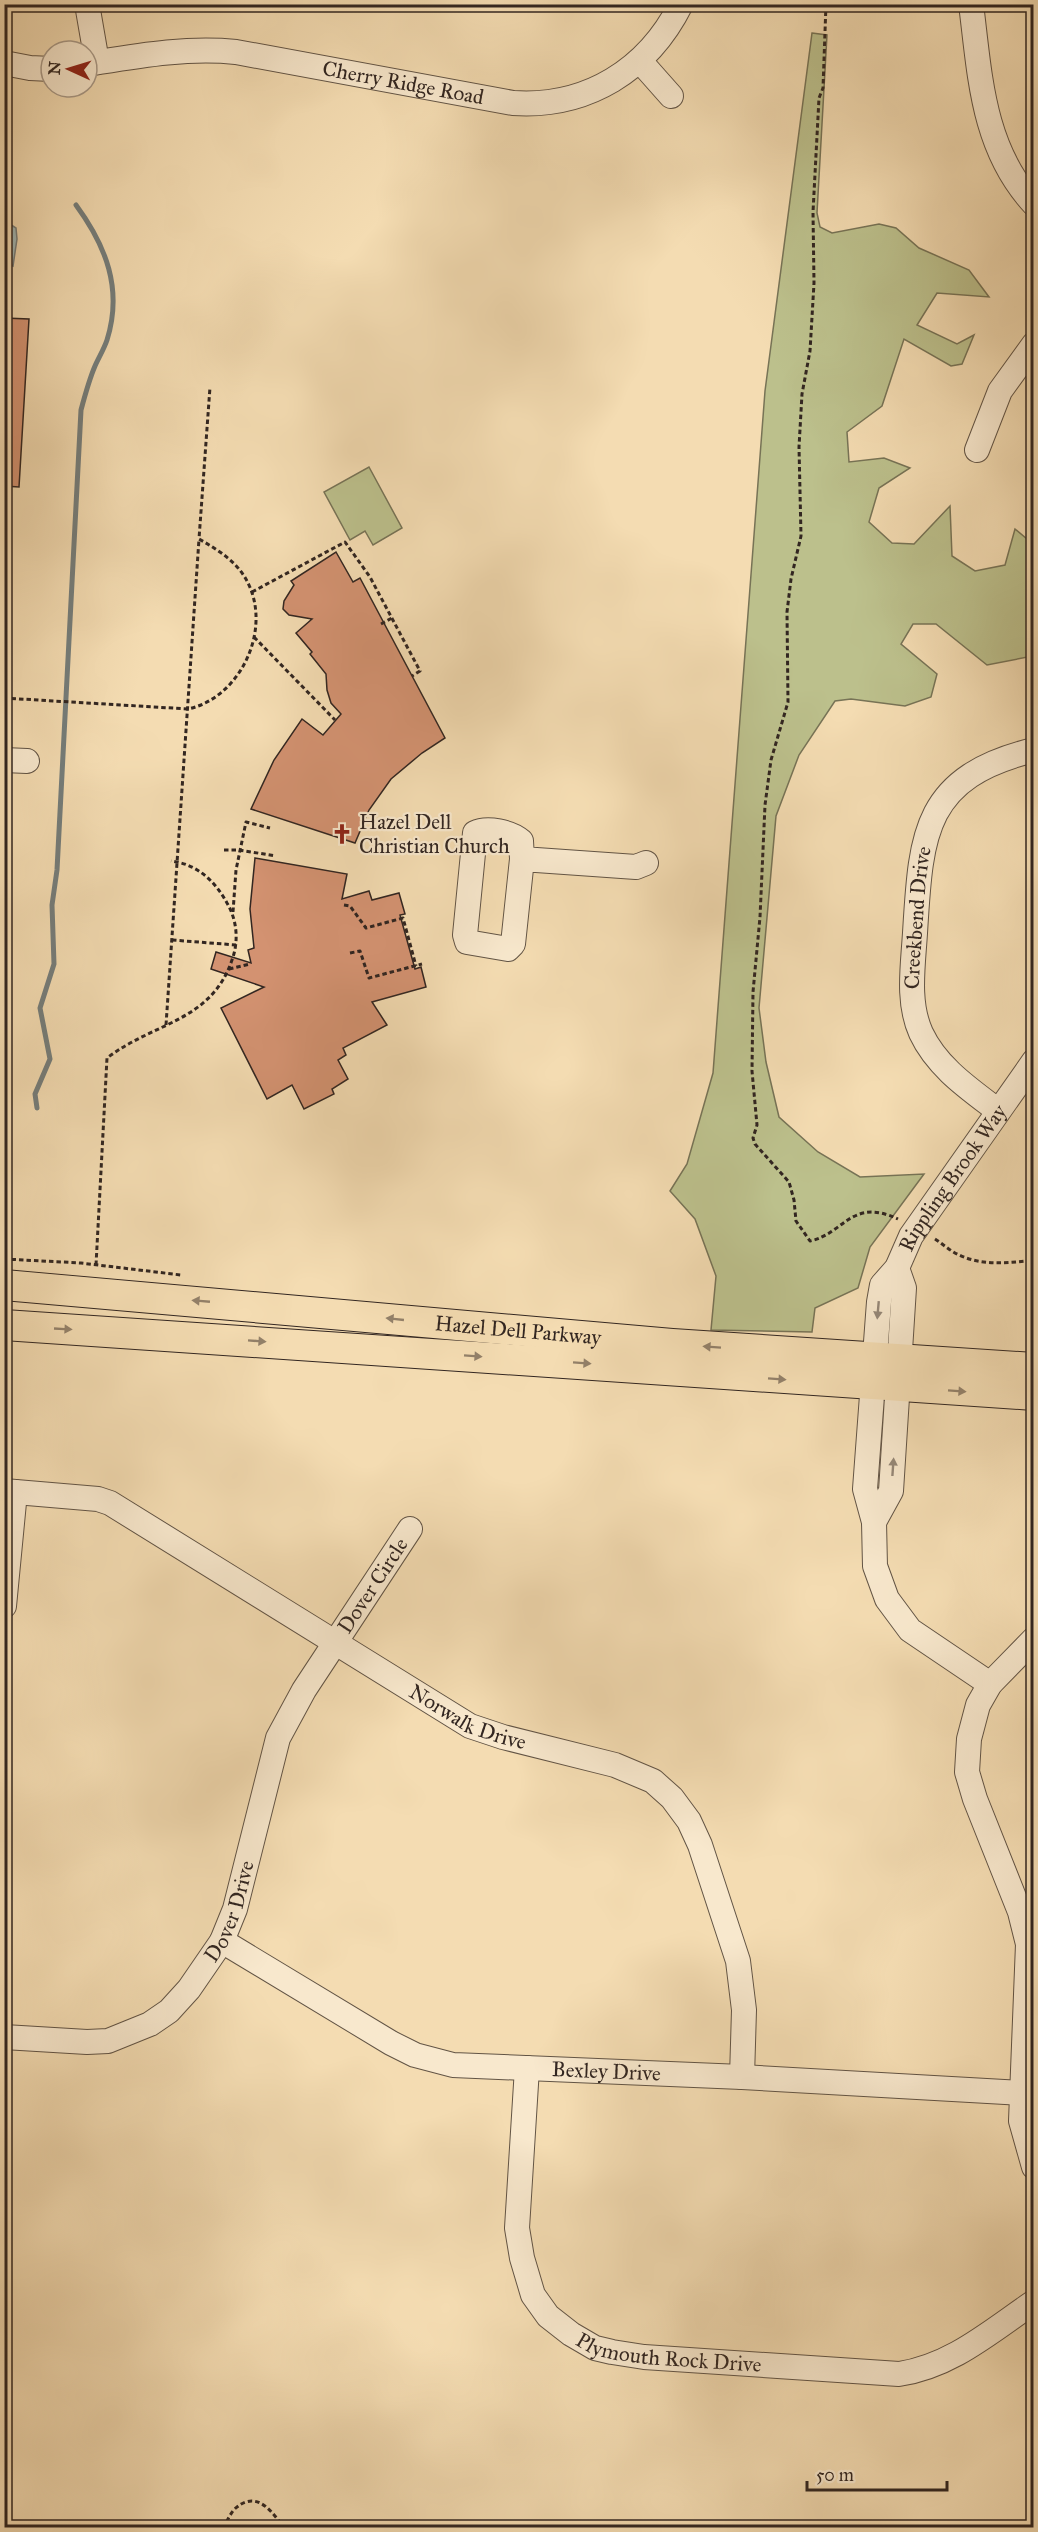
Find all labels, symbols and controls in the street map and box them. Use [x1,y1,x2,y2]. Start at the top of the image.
north arrow [39,39,99,99]
street label: Cherry Ridge Road [320,55,487,110]
text: N [45,60,65,75]
place label: Hazel Dell Christian Church [359,809,510,859]
church icon: Hazel Dell Christian Church [330,822,354,846]
street label: Creekbend Drive [899,844,937,989]
street label: Rippling Brook Way [893,1098,1013,1255]
one-way arrow [191,1296,210,1306]
one-way arrow [873,1301,883,1320]
street label: Hazel Dell Parkway [434,1310,604,1351]
one-way arrow [386,1314,405,1324]
one-way arrow [53,1324,72,1334]
one-way arrow [248,1337,267,1346]
one-way arrow [702,1342,721,1352]
one-way arrow [463,1351,482,1361]
one-way arrow [573,1359,592,1368]
one-way arrow [767,1374,786,1384]
one-way arrow [948,1386,967,1395]
one-way arrow [888,1458,898,1477]
street label: Dover Circle [332,1533,414,1638]
street label: Norwalk Drive [404,1679,529,1755]
street label: Dover Drive [198,1858,260,1967]
street label: Bexley Drive [551,2056,662,2087]
street label: Plymouth Rock Drive [571,2327,763,2378]
scale bar [807,2454,946,2492]
text: 50 m [816,2464,854,2486]

